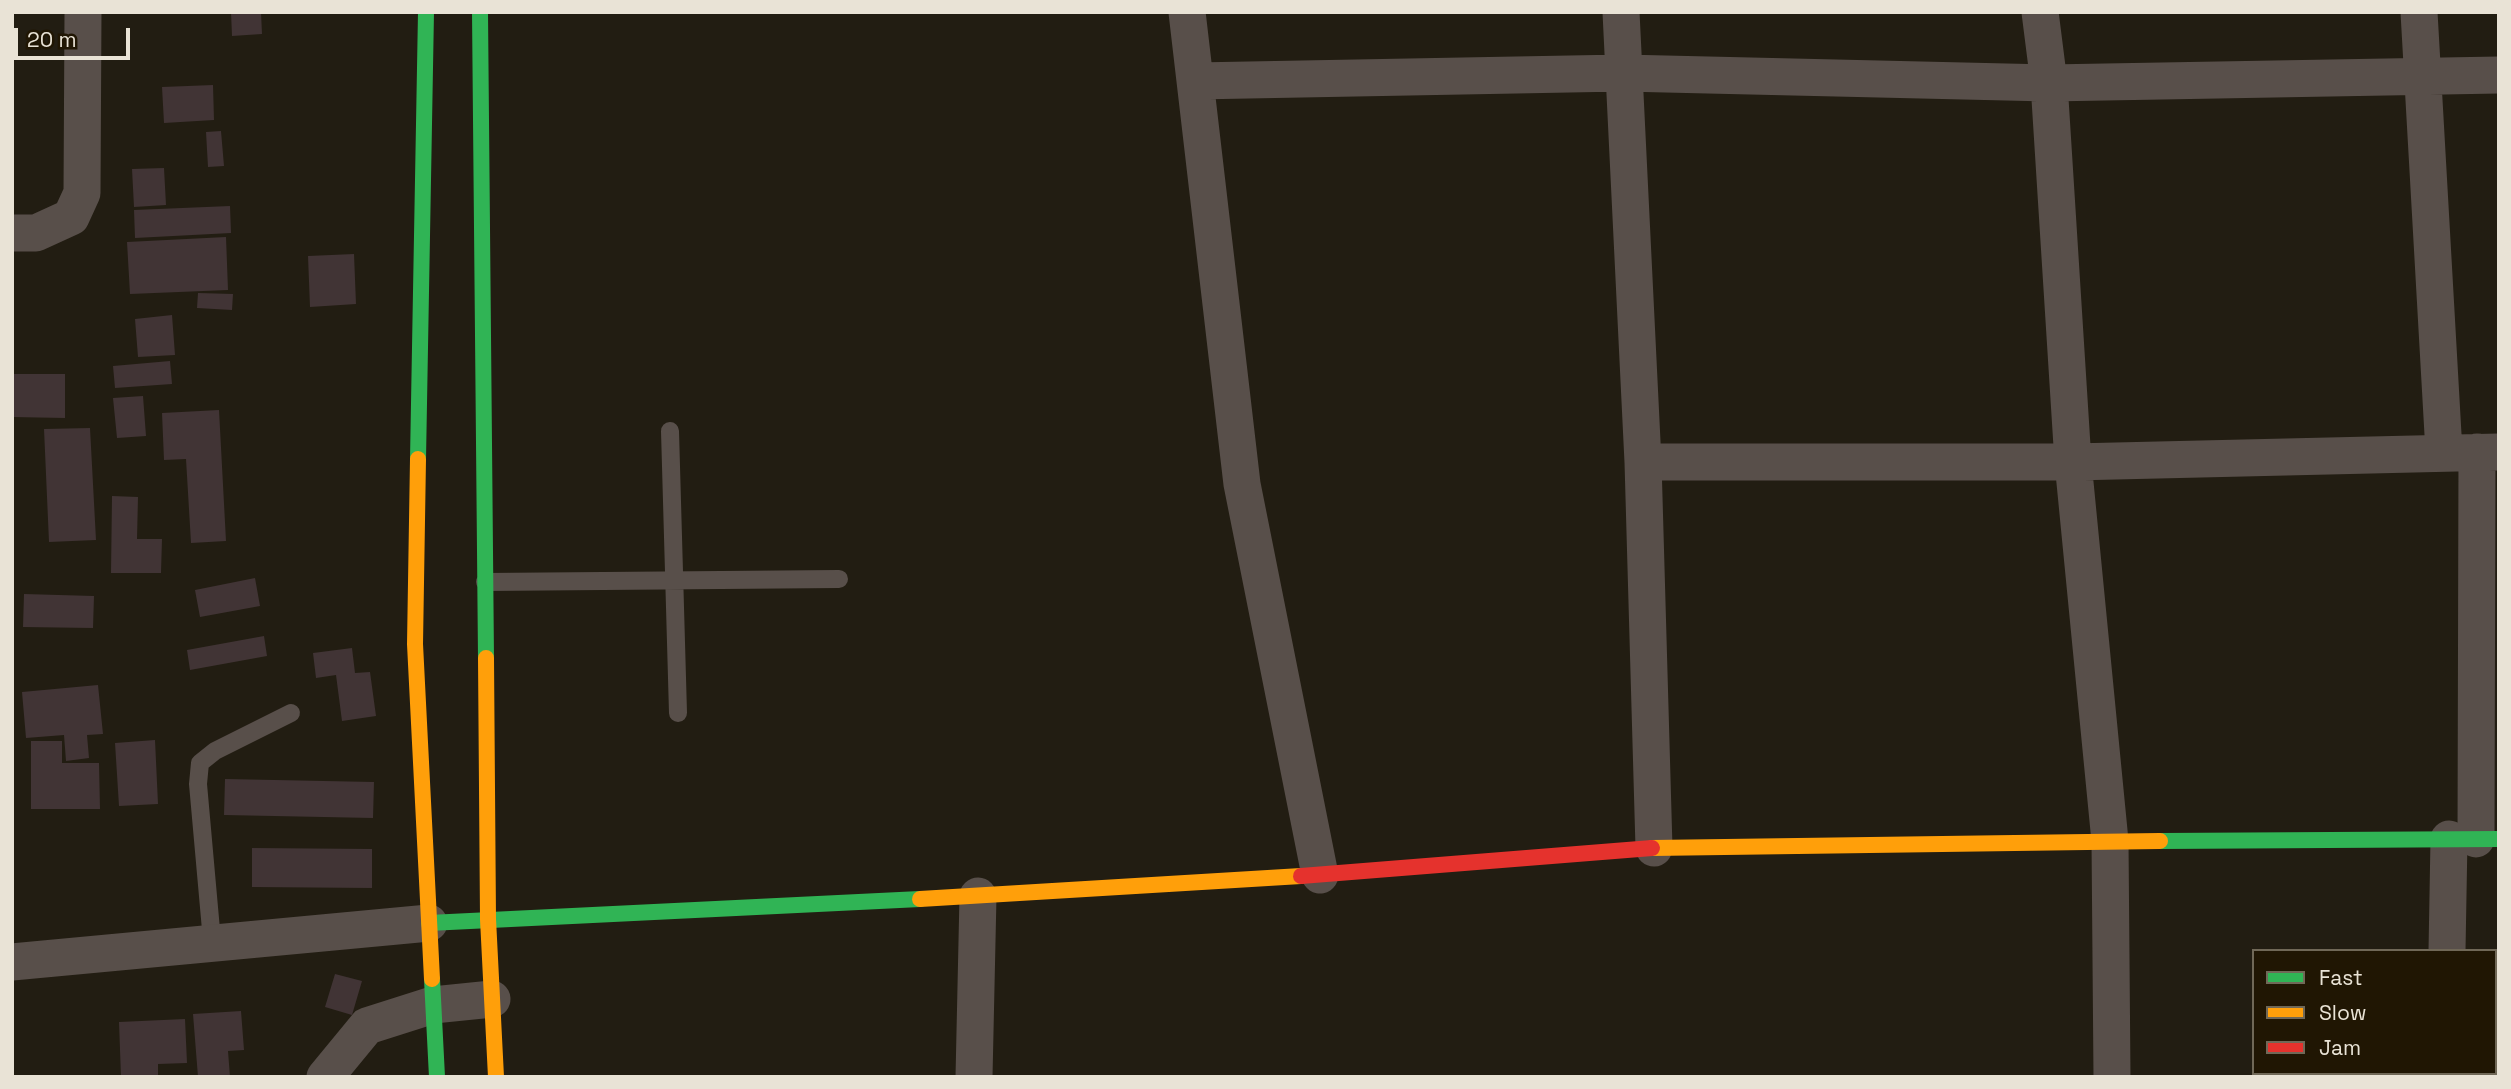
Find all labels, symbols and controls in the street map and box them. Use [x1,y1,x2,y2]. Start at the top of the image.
scale bar [18,14,133,58]
text: 20 m [27,26,77,53]
legend [2252,949,2497,1075]
text: Fast [2319,964,2363,991]
text: Slow [2319,999,2367,1026]
text: Jam [2319,1034,2361,1061]

